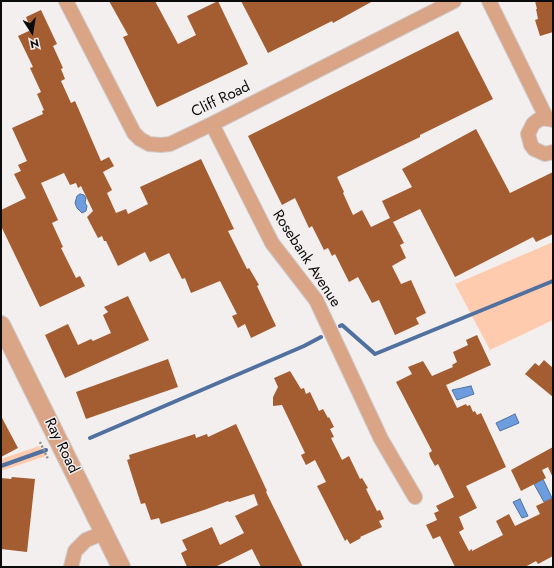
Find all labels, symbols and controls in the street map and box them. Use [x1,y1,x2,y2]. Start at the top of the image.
north arrow [12,12,52,52]
text: N [29,35,40,52]
street label: Cliff Road [189,78,253,122]
street label: Rosebank Avenue [268,207,344,311]
street label: Ray Road [40,416,82,476]

